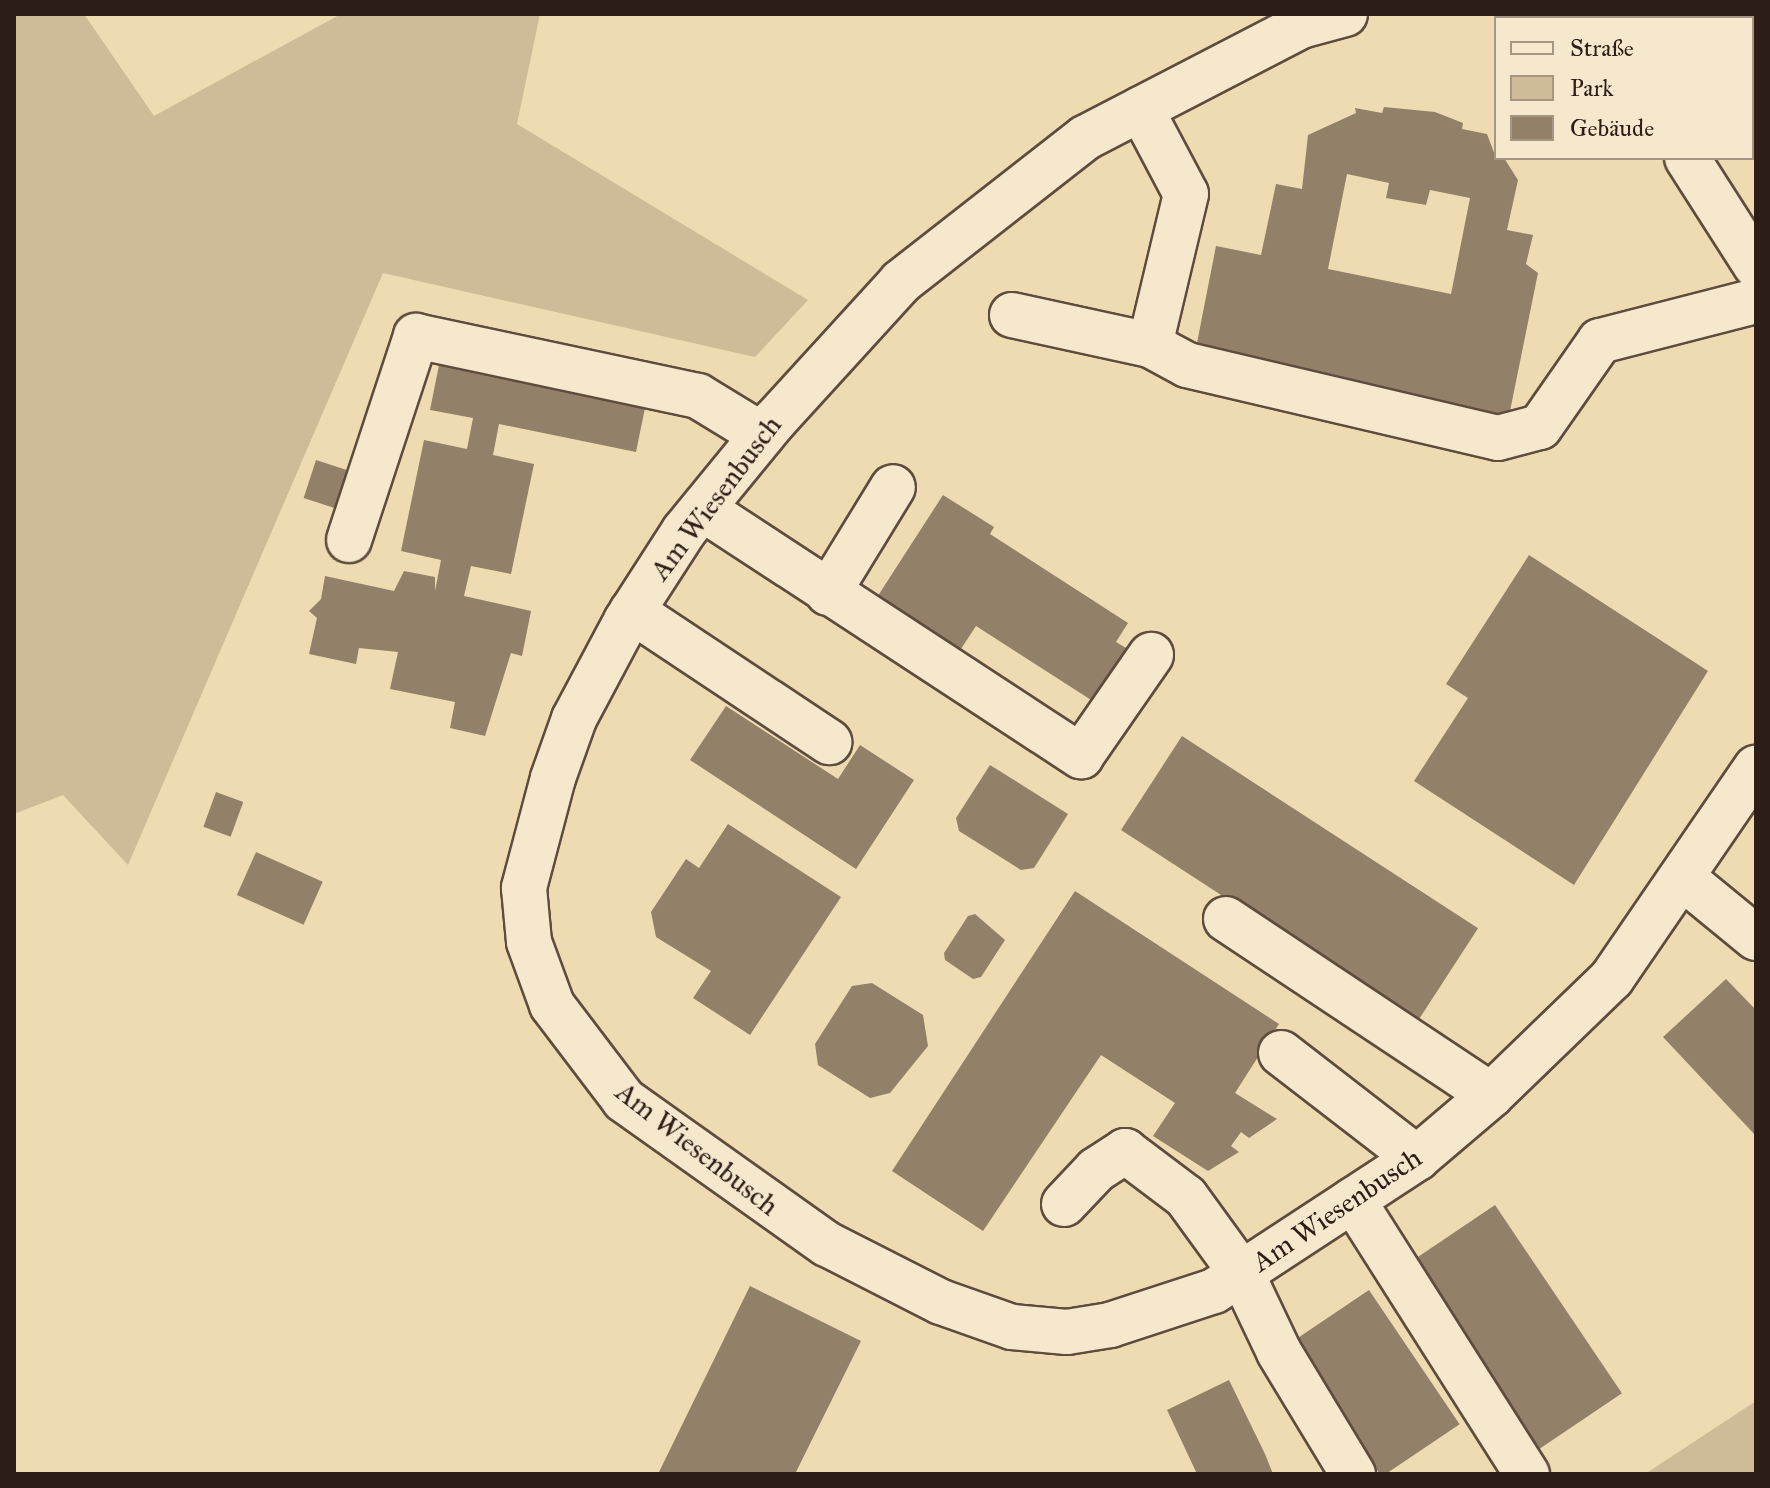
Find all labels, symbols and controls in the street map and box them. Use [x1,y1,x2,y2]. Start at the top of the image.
legend [1494,16,1754,160]
text: Straße [1570,33,1634,63]
text: Park [1570,73,1613,103]
text: Gebäude [1570,113,1654,143]
street label: Am Wiesenbusch [643,409,789,587]
street label: Am Wiesenbusch [609,1075,785,1223]
street label: Am Wiesenbusch [1246,1141,1428,1279]

